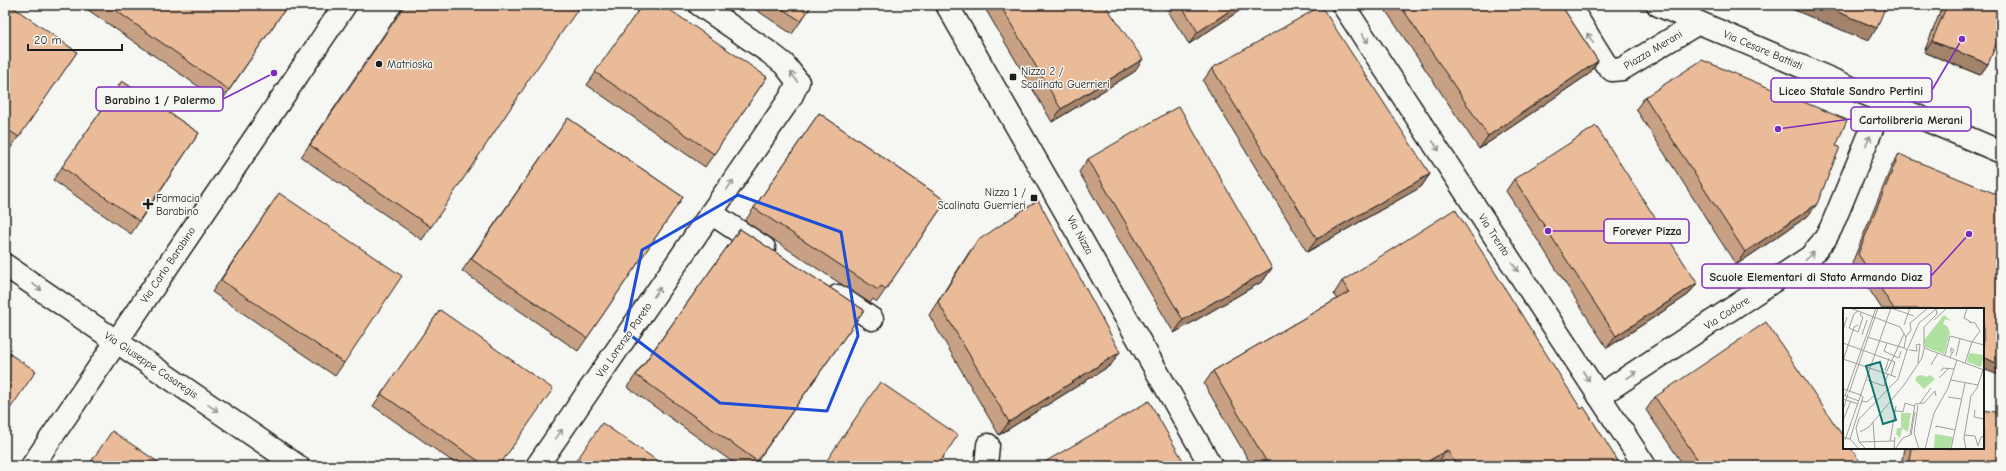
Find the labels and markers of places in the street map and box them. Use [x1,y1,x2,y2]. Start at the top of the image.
place label: Matrioska [387,58,433,71]
marker: Matrioska [374,59,384,69]
place label: Nizza 2 / Scalinata Guerrieri [1021,65,1110,91]
marker: Nizza 2 / Scalinata Guerrieri [1008,72,1018,82]
callout: Liceo Statale Sandro Pertini [1771,78,1932,102]
callout: Barabino 1 / Palermo [96,87,223,111]
callout: Cartolibreria Merani [1851,107,1971,131]
place label: Nizza 1 / Scalinata Guerrieri [937,186,1026,212]
place label: Farmacia Barabino [156,192,200,218]
marker: Nizza 1 / Scalinata Guerrieri [1029,193,1039,203]
marker: Farmacia Barabino [143,199,153,209]
callout: Forever Pizza [1604,219,1689,243]
callout: Scuole Elementari di Stato Armando Diaz [1702,264,1931,288]

